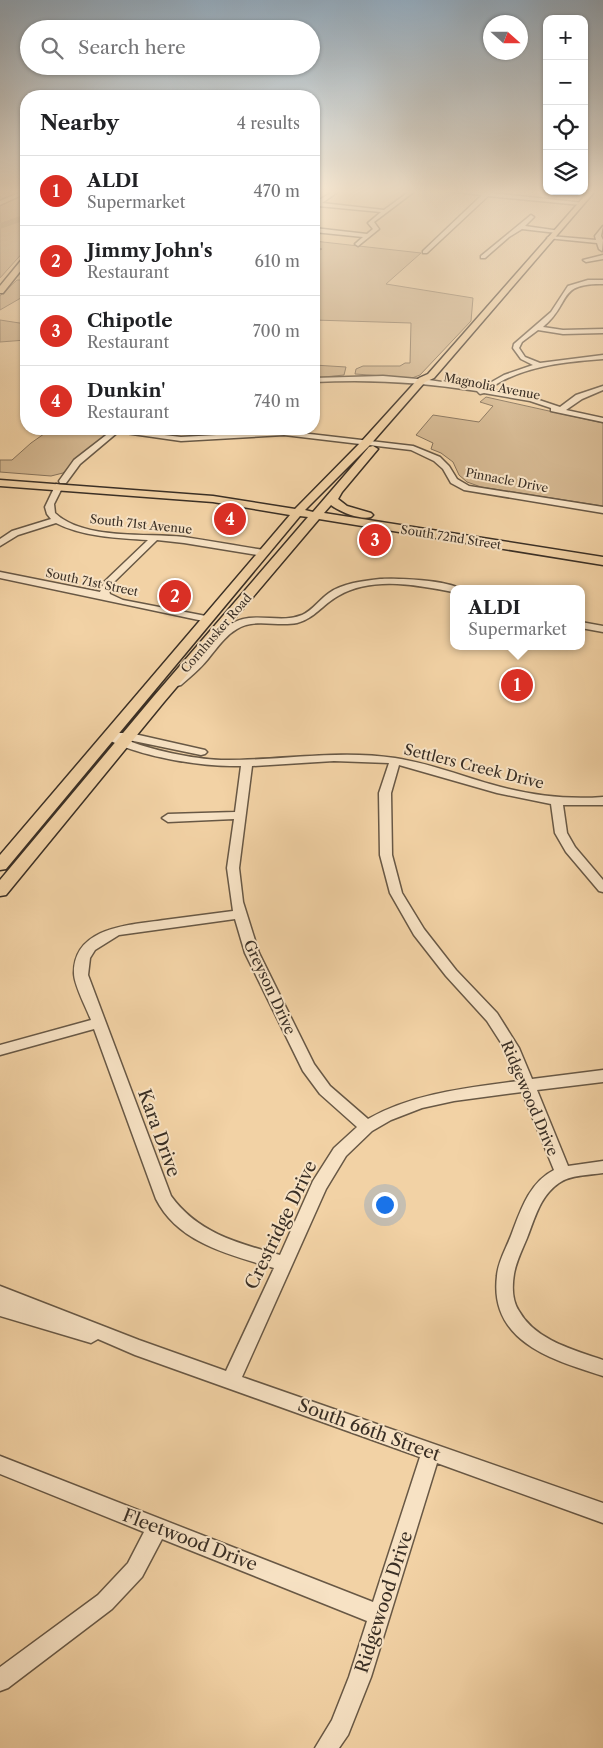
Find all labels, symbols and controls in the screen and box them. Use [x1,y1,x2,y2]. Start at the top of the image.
north arrow [483,15,528,60]
map controls [543,15,588,195]
button: + [543,15,588,60]
search box [20,20,320,75]
icon: search [38,34,66,62]
text: Search here [78,36,186,59]
button: − [543,60,588,105]
button: locate [543,105,588,150]
text: Nearby [40,110,119,135]
text: 4 results [237,113,300,133]
button: layers [543,150,588,195]
text: ALDI [87,169,139,192]
text: 1 [52,181,60,201]
text: 470 m [254,181,300,201]
text: Supermarket [87,192,185,212]
text: Jimmy John's [87,239,213,262]
text: 2 [51,251,61,271]
text: 610 m [255,251,300,271]
text: Restaurant [87,262,169,282]
text: Chipotle [87,309,173,332]
text: 3 [51,321,61,341]
text: 700 m [253,321,300,341]
text: Restaurant [87,332,169,352]
street label: Magnolia Avenue [442,369,542,403]
text: Dunkin' [87,379,165,402]
text: 4 [51,391,61,411]
text: 740 m [254,391,300,411]
text: Restaurant [87,402,169,422]
street label: Pinnacle Drive [464,465,550,495]
pin: 4 [214,500,246,538]
street label: South 71st Avenue [89,511,193,537]
pin: 3 [359,521,391,559]
street label: South 72nd Street [400,522,503,552]
street label: South 71st Street [44,565,140,599]
pin: 2 [159,577,191,615]
popup [450,585,585,650]
street label: Cornhusker Road [177,590,255,676]
text: ALDI [468,596,520,619]
text: Supermarket [468,619,567,639]
pin: 1 [501,666,533,704]
street label: Settlers Creek Drive [402,739,546,793]
street label: Greyson Drive [240,937,300,1037]
street label: Ridgewood Drive [497,1038,563,1158]
street label: Kara Drive [133,1086,185,1180]
street label: Crestridge Drive [240,1157,322,1293]
your location [372,1192,398,1218]
street label: South 66th Street [295,1394,444,1466]
street label: Fleetwood Drive [120,1504,260,1576]
street label: Ridgewood Drive [351,1528,417,1676]

